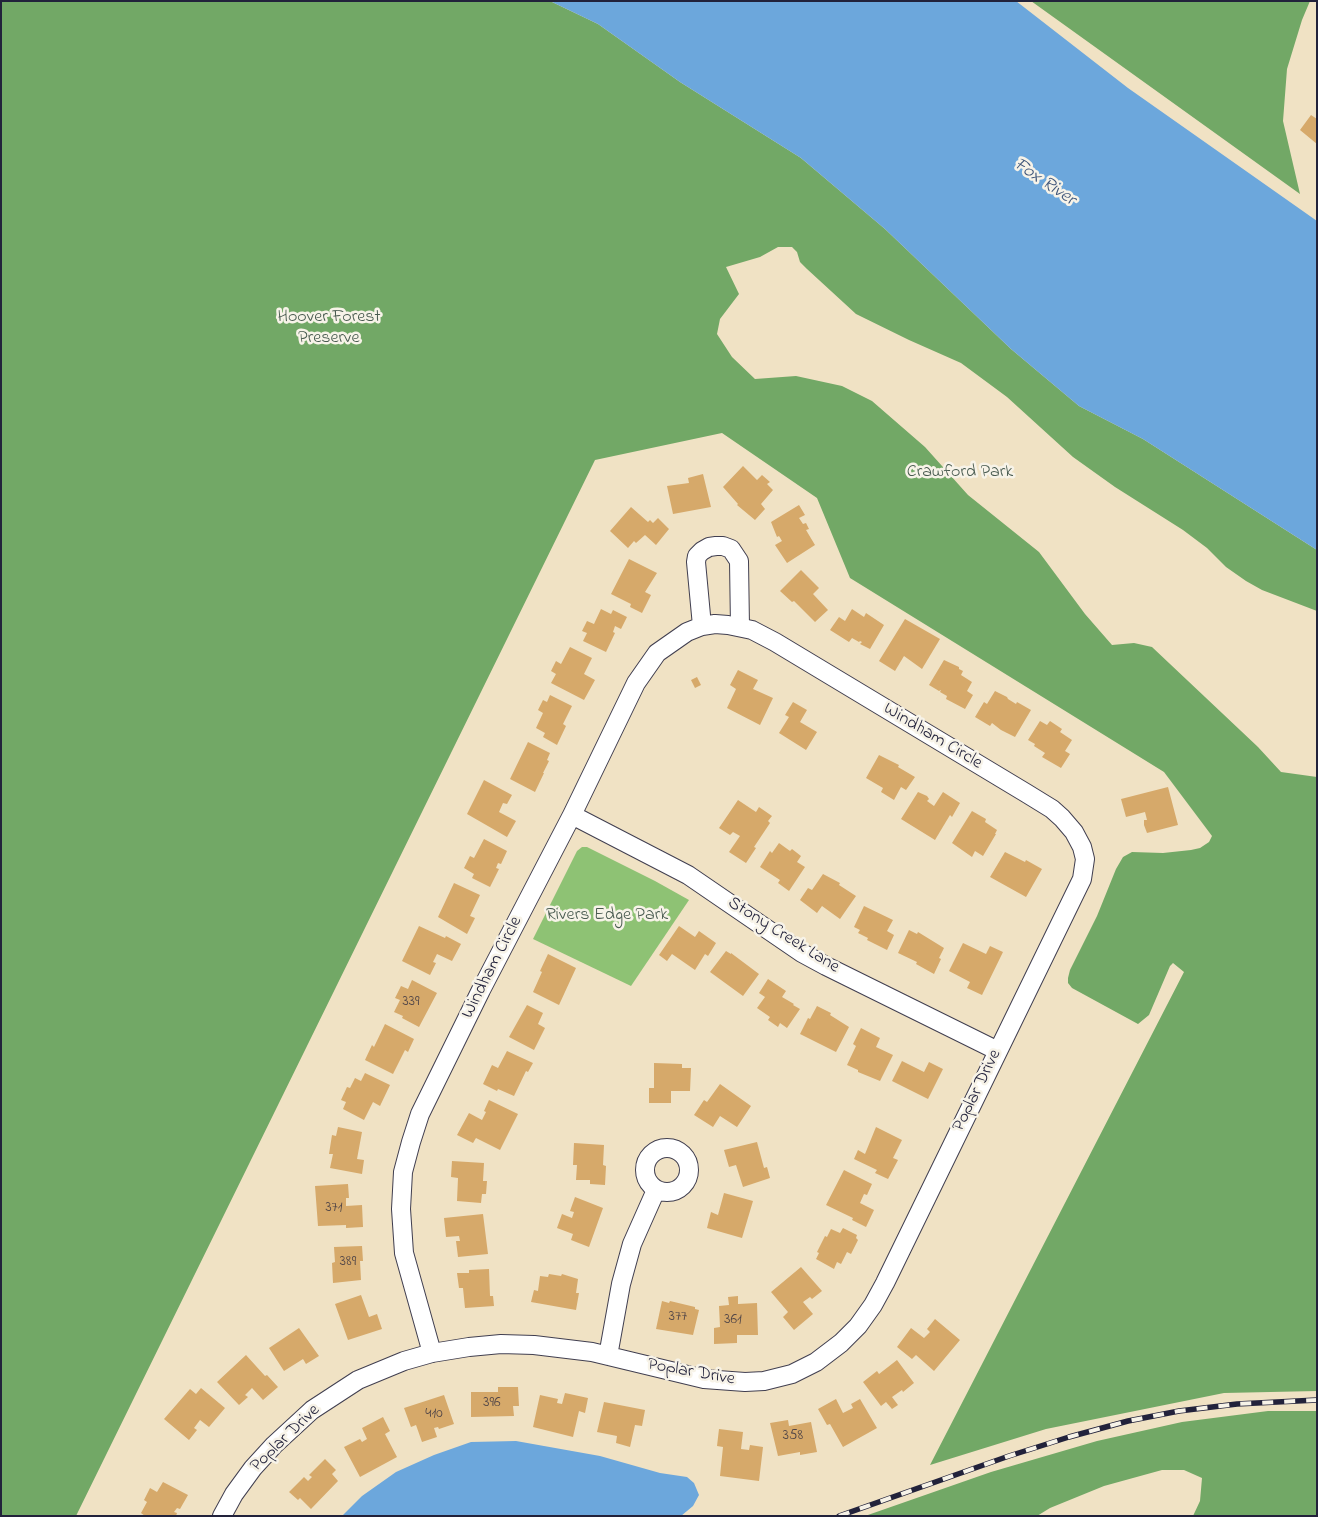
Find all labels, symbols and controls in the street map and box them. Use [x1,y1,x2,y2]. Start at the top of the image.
water label: Fox River [1009,154,1079,212]
park label: Hoover Forest Preserve [277,307,381,350]
park label: Crawford Park [907,462,1013,484]
street label: Windham Circle [879,699,985,775]
street label: Stony Creek Lane [723,893,843,979]
park label: Rivers Edge Park [546,905,668,927]
street label: Windham Circle [458,913,528,1023]
house number: 339 [403,994,419,1012]
street label: Poplar Drive [949,1047,1007,1135]
house number: 371 [325,1200,343,1218]
house number: 389 [340,1254,356,1272]
house number: 377 [669,1309,687,1327]
house number: 361 [724,1312,742,1330]
street label: Poplar Drive [646,1355,736,1391]
house number: 396 [483,1395,501,1413]
street label: Poplar Drive [247,1401,325,1477]
house number: 410 [425,1406,443,1424]
house number: 358 [783,1428,803,1446]

